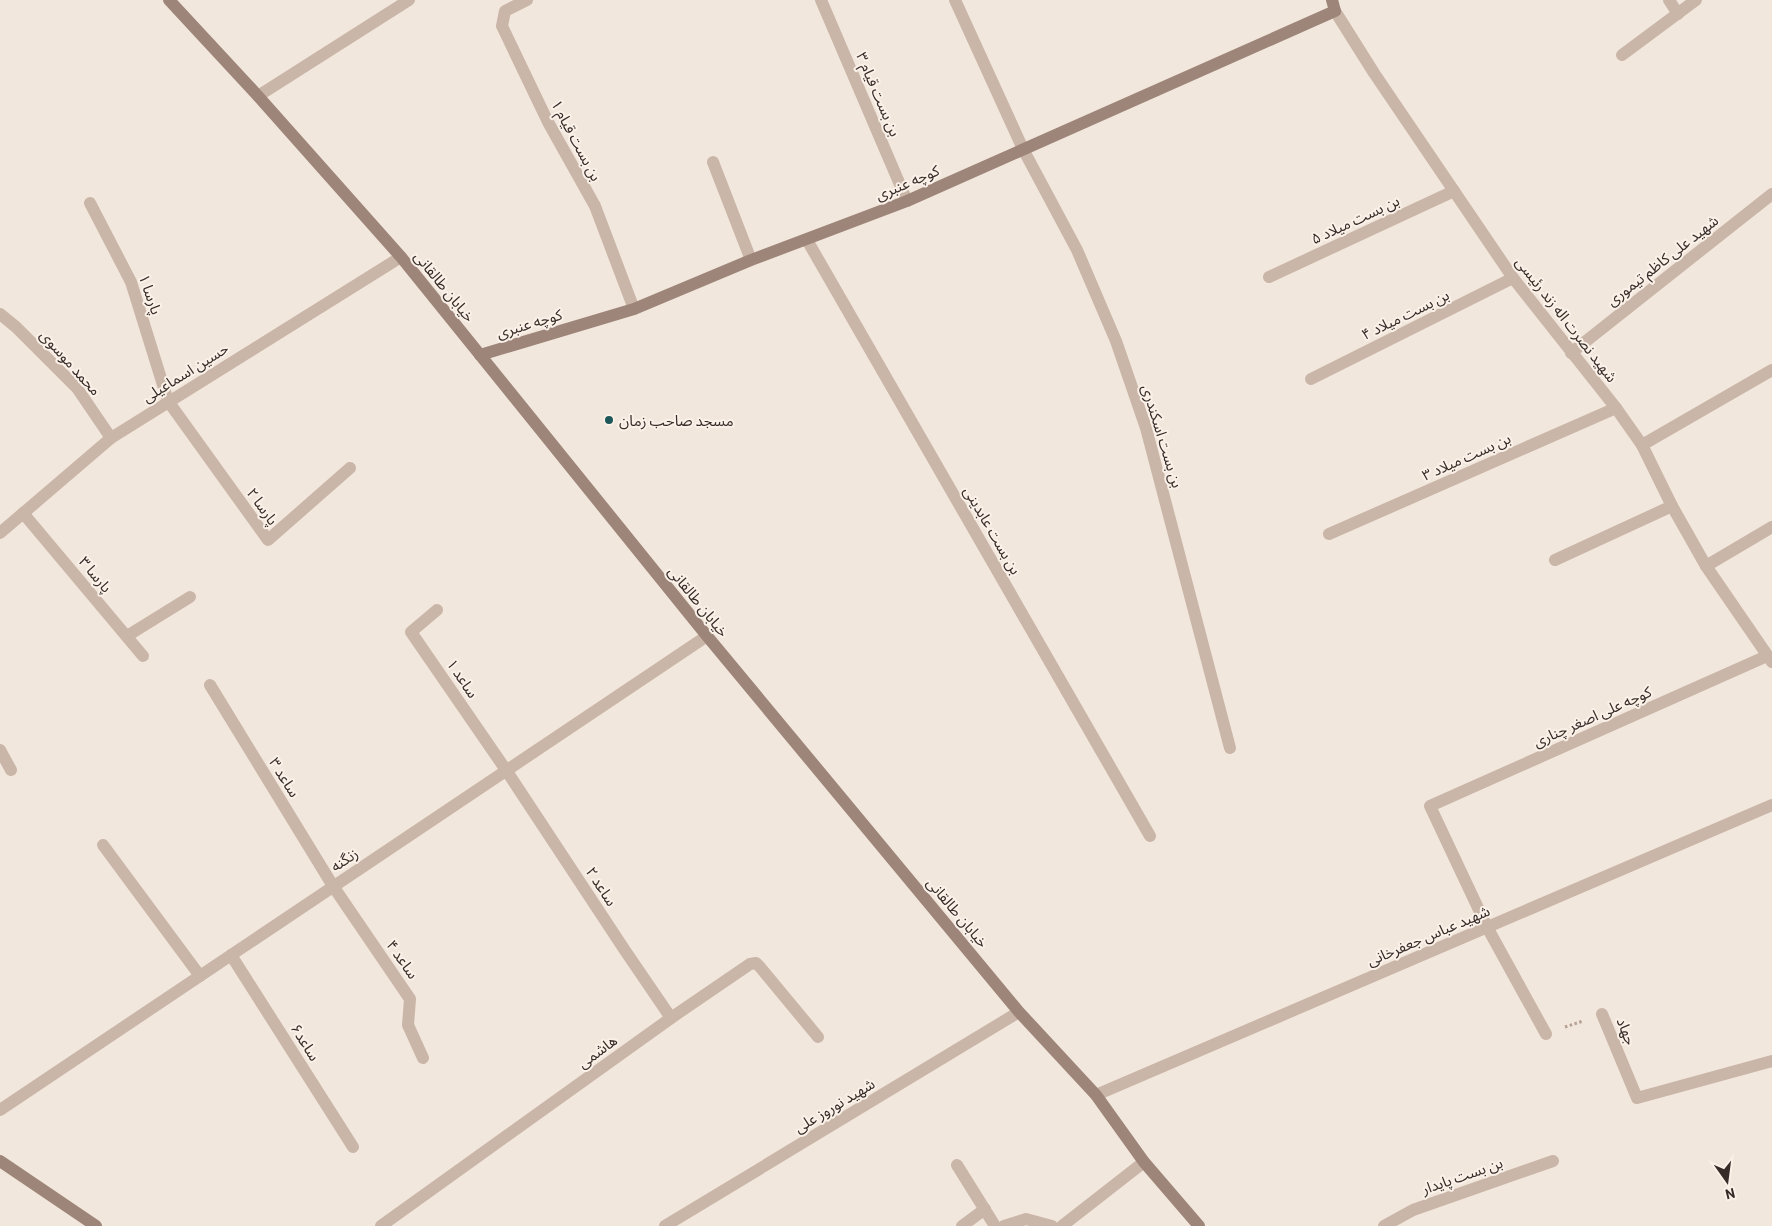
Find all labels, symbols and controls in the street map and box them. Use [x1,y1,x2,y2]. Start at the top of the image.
street label: بن بست قیام ۳ [850,49,905,140]
street label: بن بست قیام ۱ [545,96,606,185]
street label: کوچه عنبری [872,160,943,205]
street label: بن بست میلاد ۵ [1308,191,1402,248]
street label: شهید علی کاظم تیموری [1603,211,1724,312]
street label: خیابان طالقانی [410,247,479,326]
street label: شهید نصرت اله زند رئیسی [1512,253,1622,386]
street label: پارسا ۱ [134,271,166,317]
street label: بن بست میلاد ۴ [1358,285,1452,344]
street label: کوچه عنبری [494,304,565,343]
street label: محمد موسوی [36,325,105,399]
street label: حسین اسماعیلی [139,338,232,406]
street label: بن بست اسکندری [1138,382,1187,490]
place label: مسجد صاحب زمان [619,411,734,430]
marker: مسجد صاحب زمان [603,414,615,426]
street label: بن بست میلاد ۳ [1419,428,1514,485]
street label: بن بست عابدینی [960,483,1025,578]
street label: پارسا ۲ [242,484,283,529]
street label: پارسا ۳ [74,552,116,597]
street label: خیابان طالقانی [664,562,733,641]
street label: ساعد ۱ [443,655,483,701]
street label: کوچه علی اصغر چناری [1530,681,1656,752]
street label: ساعد ۳ [266,754,304,800]
street label: زنگنه [327,843,362,875]
street label: ساعد ۲ [583,863,621,909]
street label: خیابان طالقانی [923,873,993,951]
street label: شهید عباس جعفرخانی [1364,901,1493,970]
street label: ساعد ۴ [383,936,423,982]
street label: جهاد [1612,1015,1641,1048]
street label: ساعد۶ [288,1020,324,1064]
street label: هاشمی [574,1031,621,1072]
street label: شهید نوروز علی [790,1074,878,1137]
street label: بن بست پایدار [1418,1153,1506,1200]
north arrow [1702,1156,1752,1206]
text: N [1724,1185,1737,1203]

